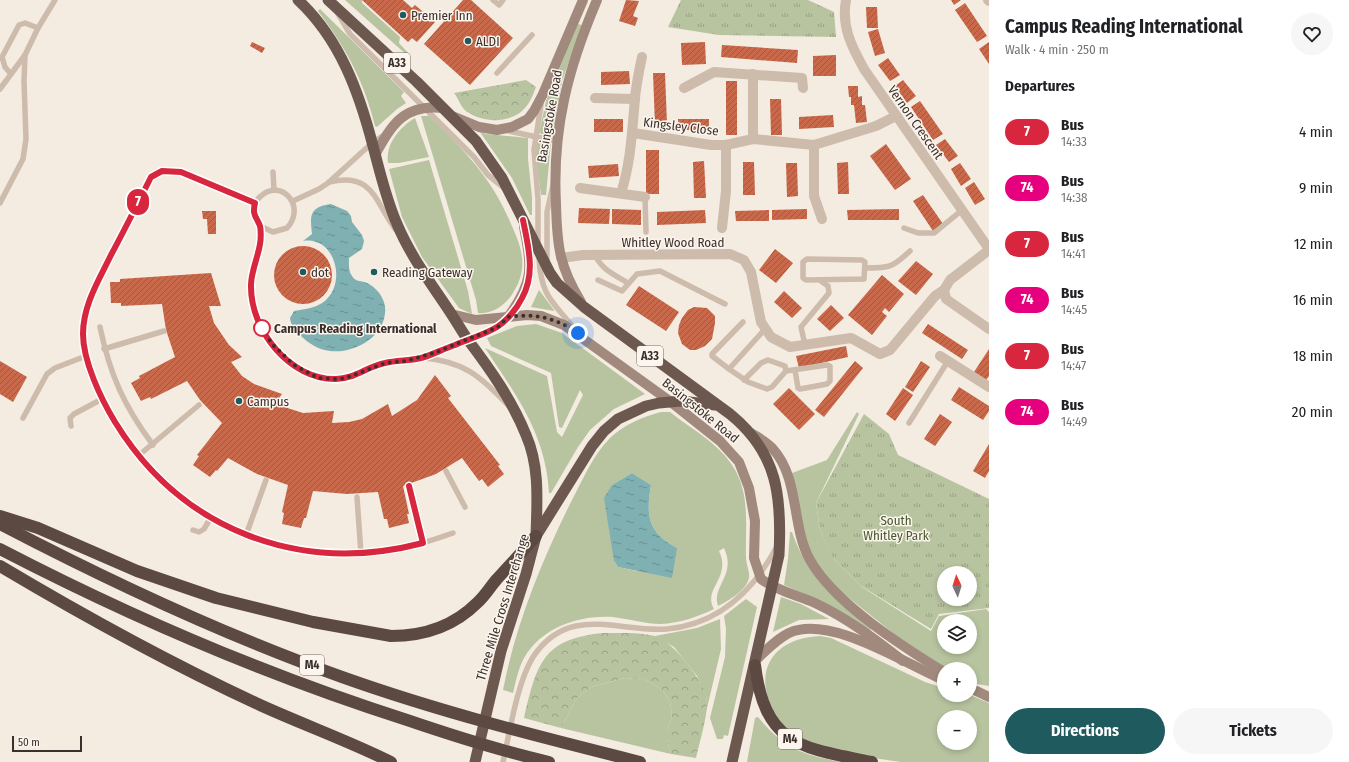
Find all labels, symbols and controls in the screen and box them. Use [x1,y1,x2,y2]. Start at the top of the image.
place label: Premier Inn [411,8,473,23]
marker: Premier Inn [398,10,408,20]
button: heart [1291,13,1333,55]
text: Campus Reading International [1005,15,1243,38]
place label: ALDI [476,34,500,49]
marker: ALDI [463,36,473,46]
text: Walk · 4 min · 250 m [1005,42,1109,57]
road number: A33 [384,53,410,73]
street label: Basingstoke Road [534,69,565,164]
text: Departures [1005,77,1075,95]
street label: Vernon Crescent [885,83,947,163]
street label: Kingsley Close [642,114,719,139]
text: Bus [1061,116,1084,134]
text: 7 [1024,123,1030,140]
text: 4 min [1299,123,1333,141]
text: 14:33 [1061,134,1087,149]
text: Bus [1061,172,1084,190]
text: 74 [1021,179,1033,196]
text: 9 min [1299,179,1333,197]
line badge: 7 [125,189,151,215]
text: 14:38 [1061,190,1088,205]
text: 7 [135,193,141,210]
text: Bus [1061,228,1084,246]
street label: Whitley Wood Road [622,235,724,250]
text: 7 [1024,235,1030,252]
text: 12 min [1294,235,1333,253]
text: 14:41 [1061,246,1086,261]
place label: dot [311,265,330,280]
place label: Reading Gateway [382,265,473,280]
marker: dot [298,267,308,277]
marker: Reading Gateway [369,267,379,277]
text: Bus [1061,284,1084,302]
text: 74 [1021,291,1033,308]
text: 16 min [1293,291,1333,309]
text: 14:45 [1061,302,1087,317]
marker: Campus Reading International [253,319,271,337]
place label: Campus Reading International [274,321,437,336]
your location [568,323,588,343]
text: Bus [1061,340,1084,358]
road number: A33 [637,346,663,366]
text: 7 [1024,347,1030,364]
text: 18 min [1293,347,1333,365]
text: 14:47 [1061,358,1086,373]
street label: Basingstoke Road [659,375,742,446]
place label: Campus [247,394,290,409]
marker: Campus [234,396,244,406]
text: Bus [1061,396,1084,414]
text: 74 [1021,403,1033,420]
text: 20 min [1292,403,1333,421]
text: 14:49 [1061,414,1087,429]
park label: South Whitley Park [863,513,930,543]
street label: Three Mile Cross Interchange [473,532,532,682]
north arrow [937,566,977,606]
map controls [937,566,977,750]
button: layers [937,614,977,654]
road number: M4 [300,655,324,675]
button: + [937,662,977,702]
button: Directions [1005,708,1165,754]
button: Tickets [1173,708,1333,754]
button: − [937,710,977,750]
road number: M4 [778,729,802,749]
scale bar [12,734,82,753]
text: 50 m [18,736,40,749]

